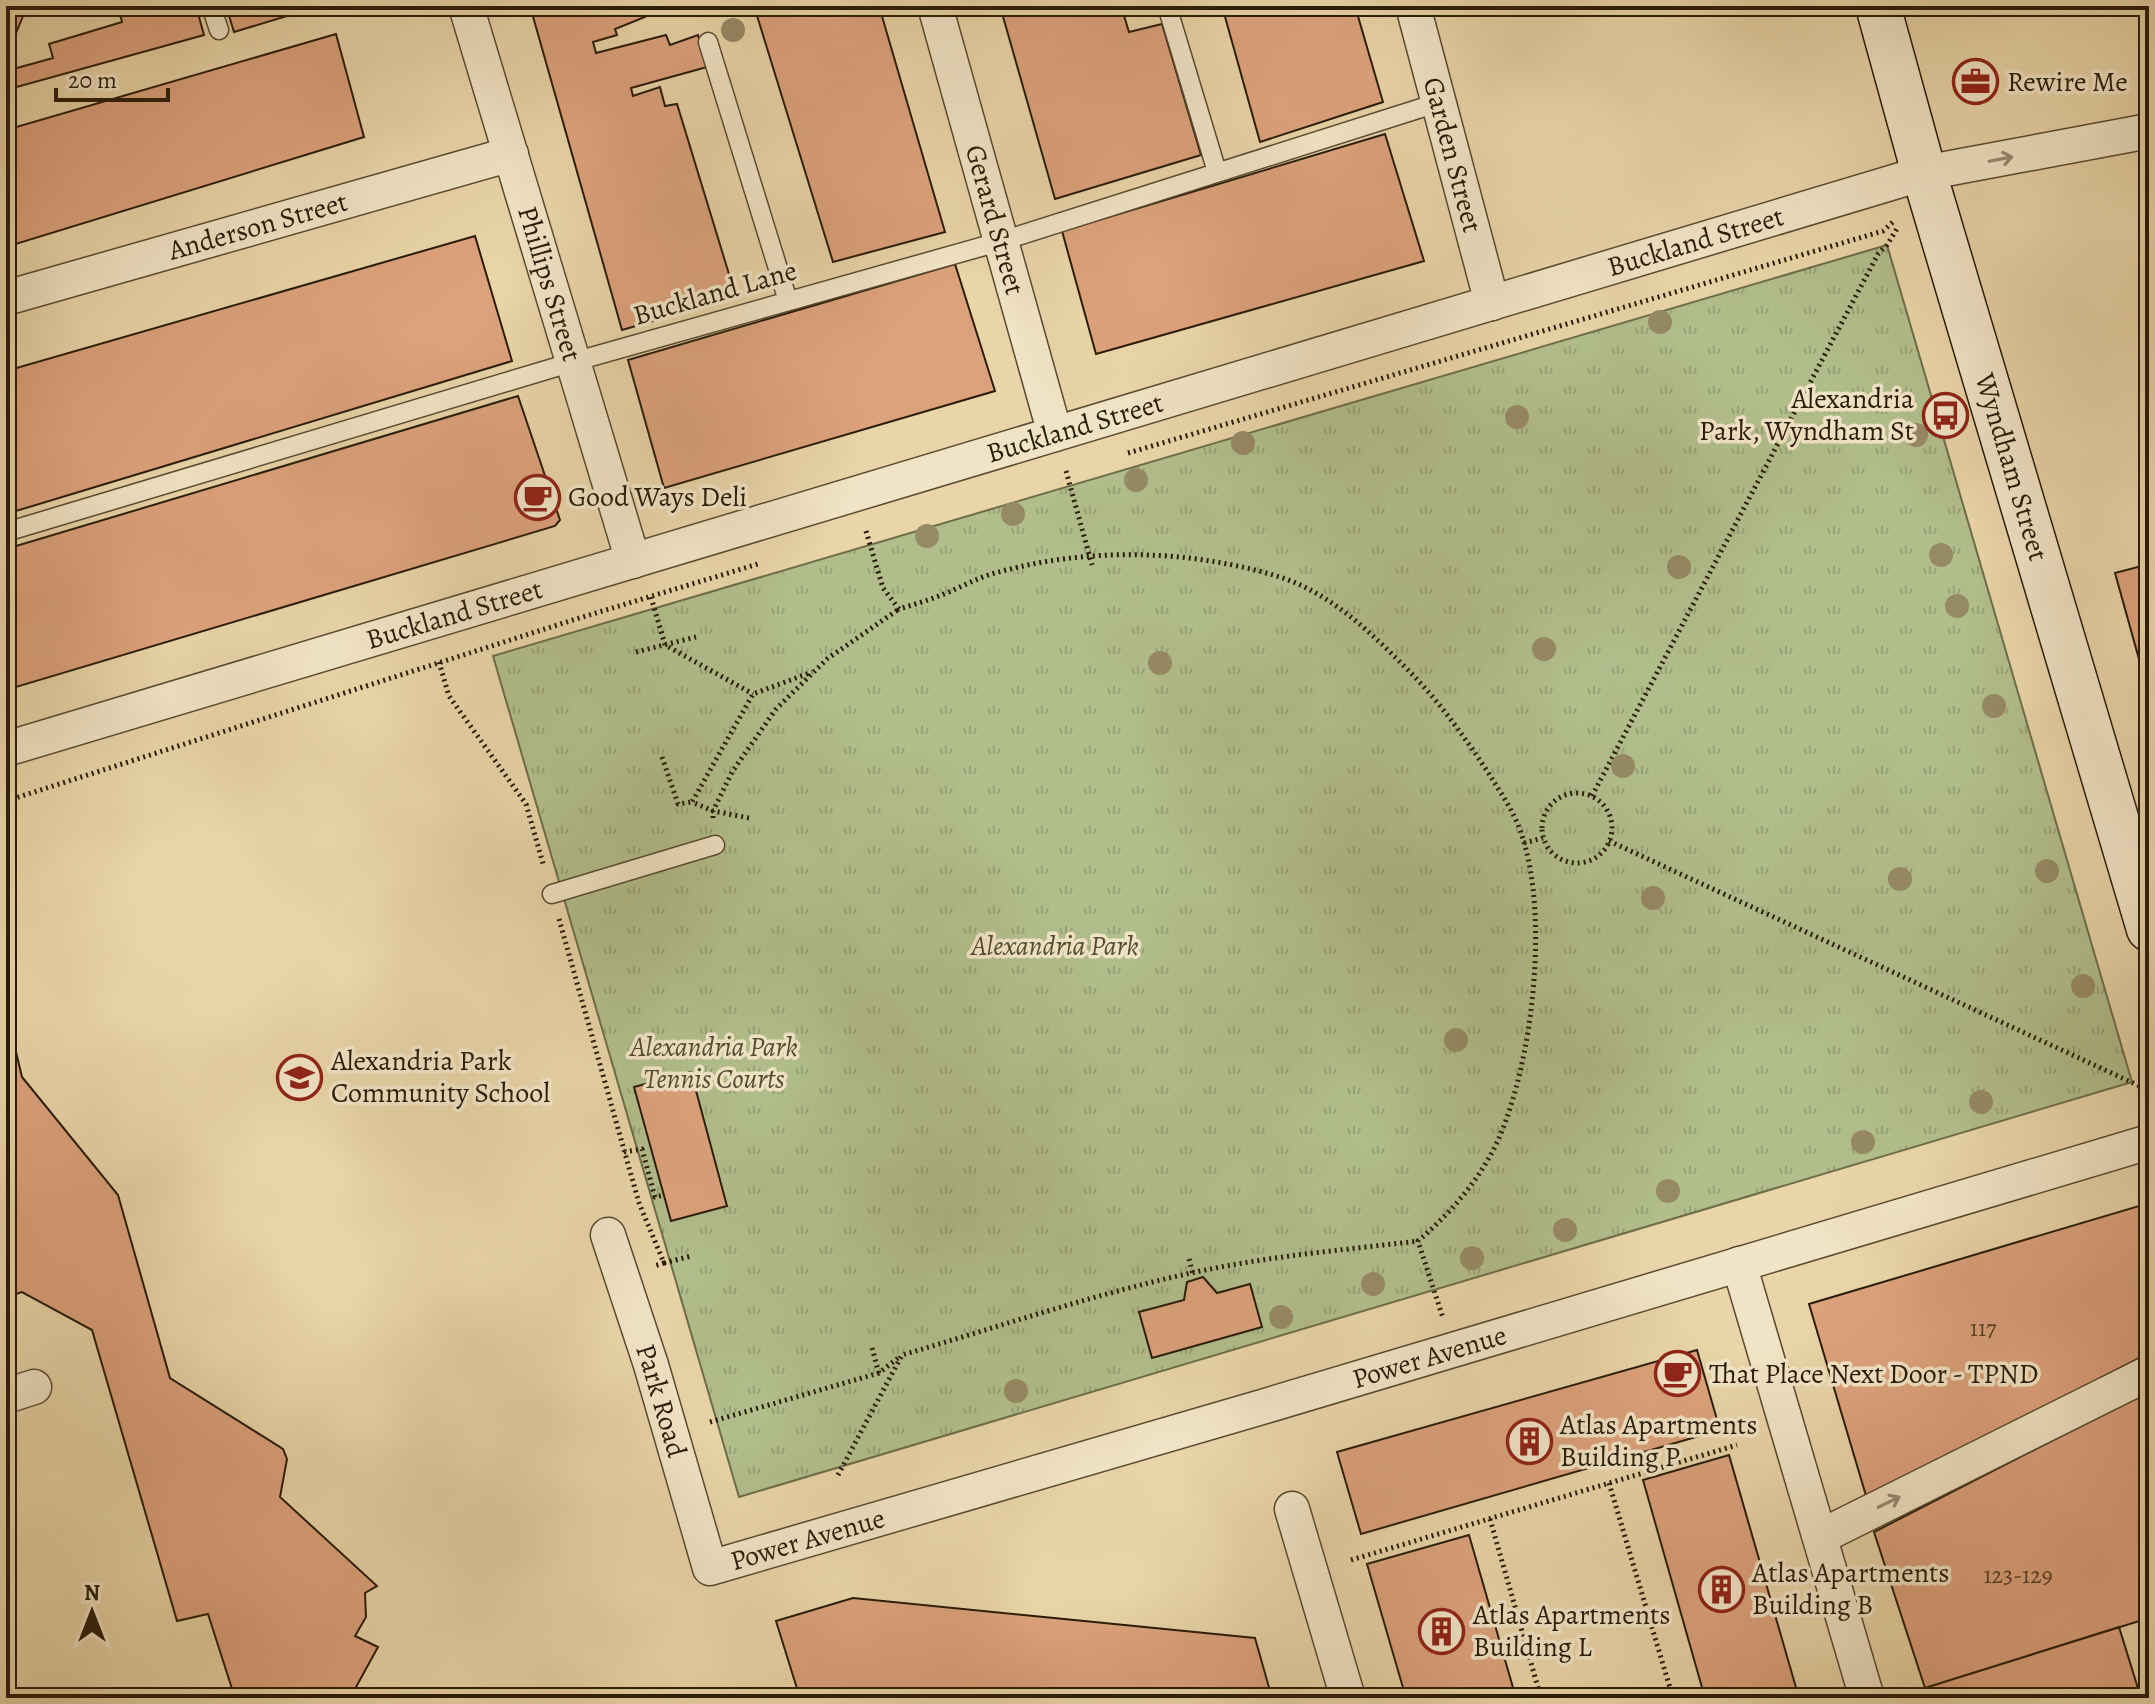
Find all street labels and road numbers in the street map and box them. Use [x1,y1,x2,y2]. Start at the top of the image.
street label: Garden Street [1414,73,1491,237]
street label: Gerard Street [956,140,1034,299]
street label: Anderson Street [163,183,352,270]
street label: Buckland Street [1603,197,1788,286]
street label: Phillips Street [508,201,591,366]
street label: Buckland Lane [629,252,801,334]
street label: Wyndham Street [1965,368,2057,565]
street label: Buckland Street [982,384,1168,472]
street label: Buckland Street [361,570,547,659]
street label: Power Avenue [1348,1316,1511,1398]
street label: Park Road [626,1339,696,1463]
street label: Power Avenue [726,1499,889,1580]

